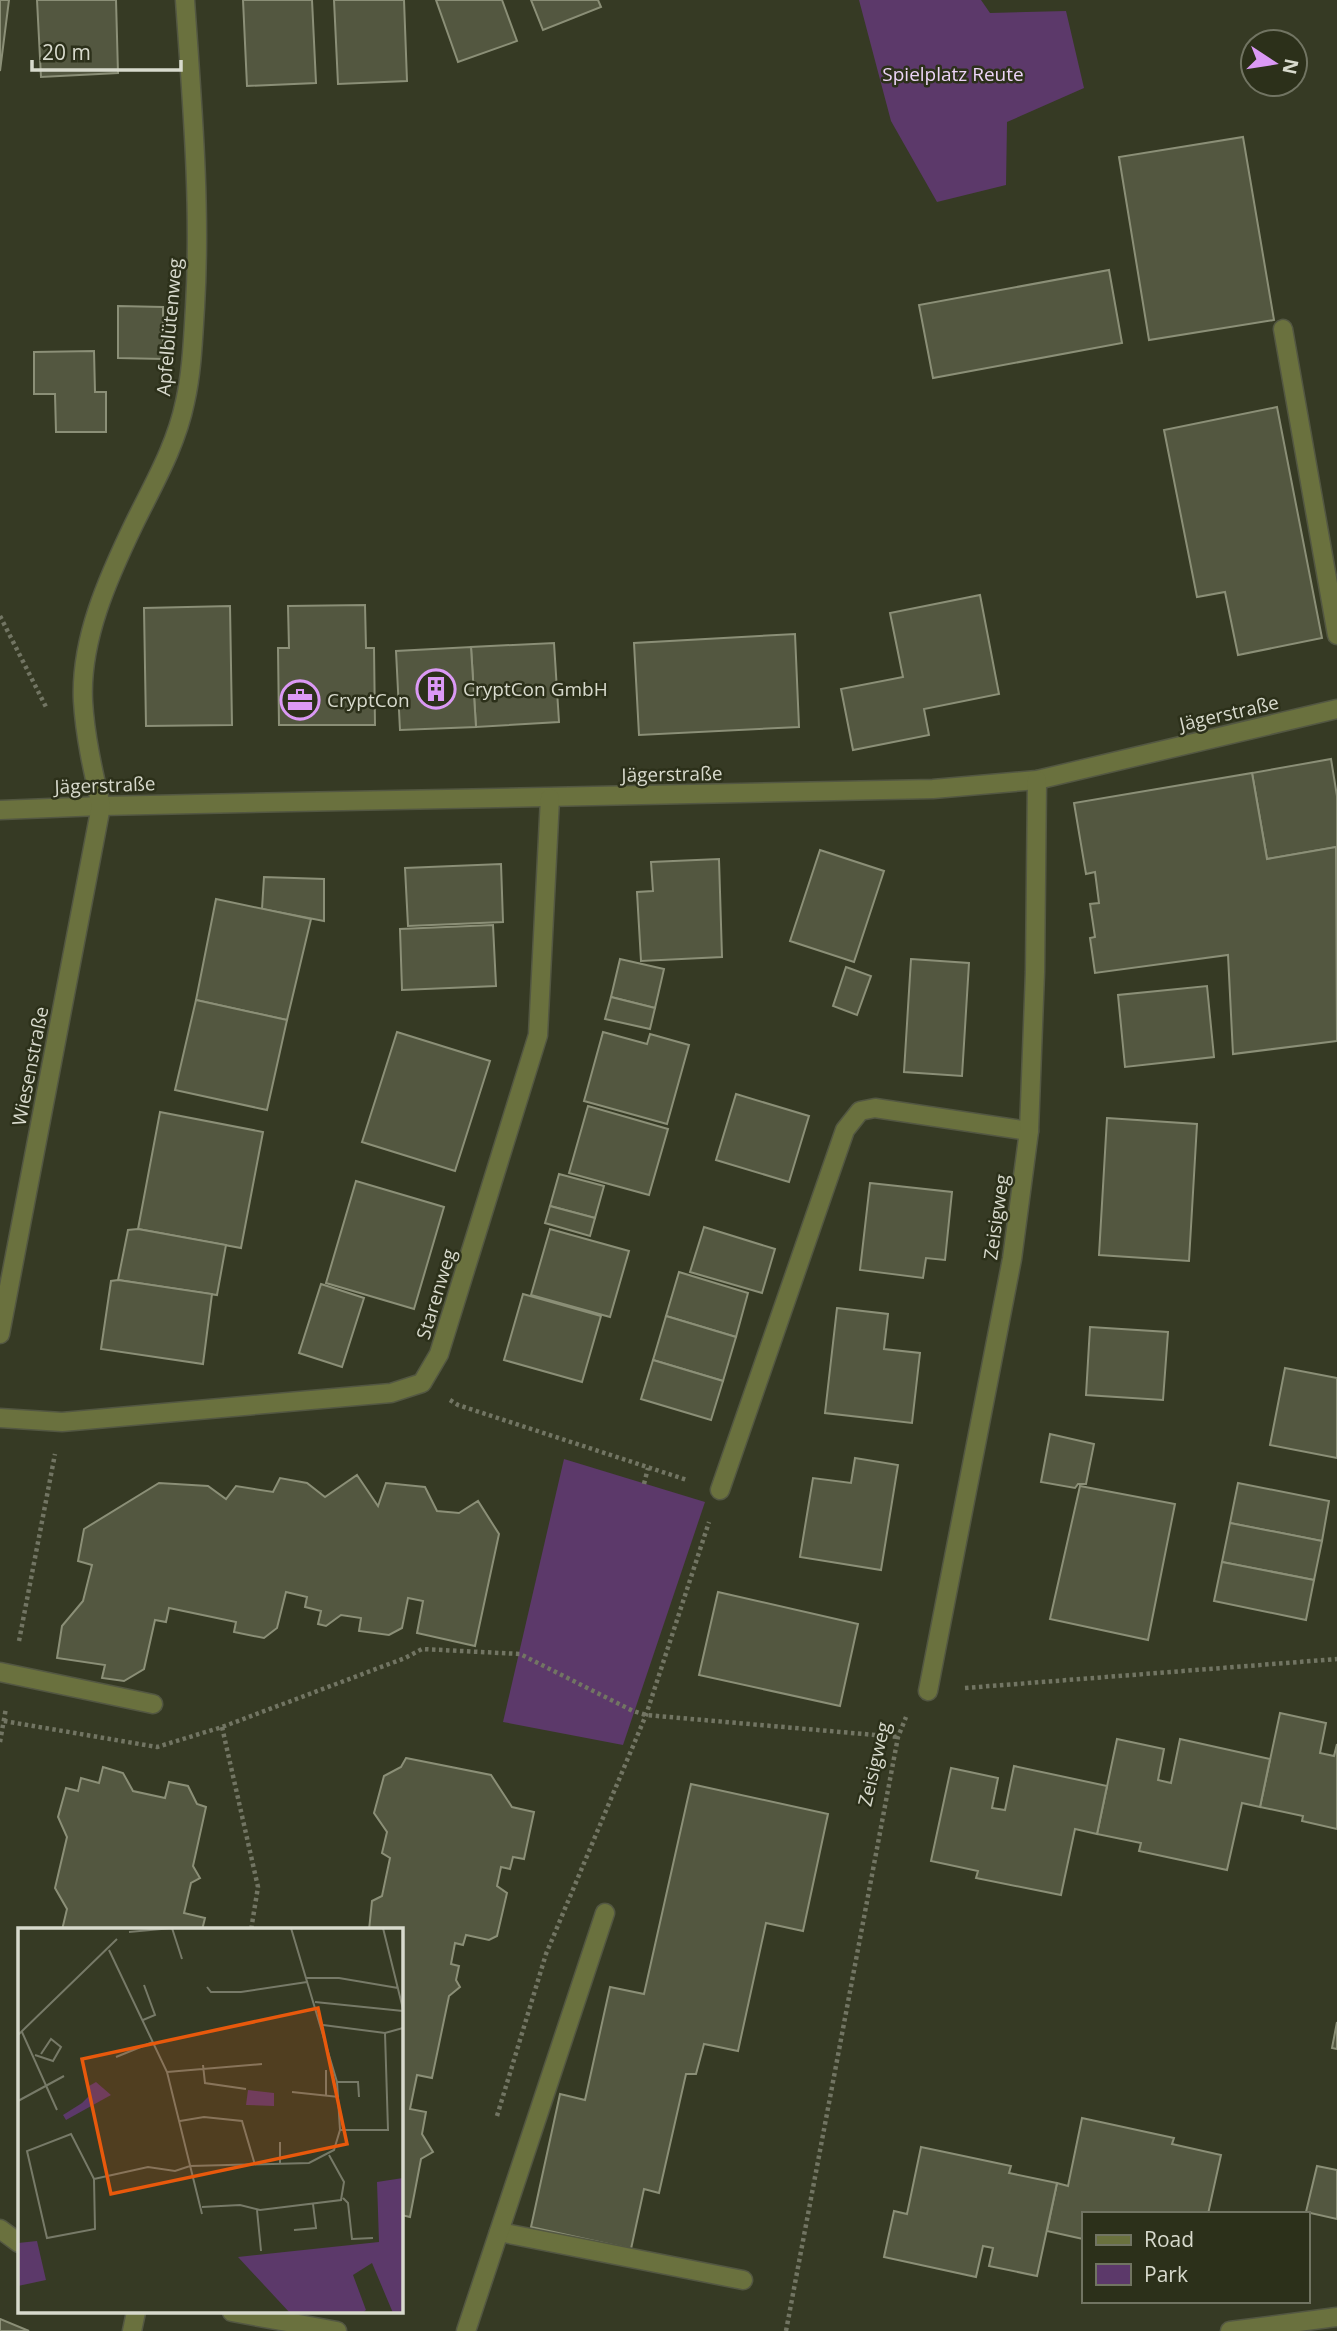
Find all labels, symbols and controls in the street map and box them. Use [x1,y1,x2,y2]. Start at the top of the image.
scale bar [32,28,180,72]
north arrow [1239,28,1309,98]
text: 20 m [42,38,91,66]
text: N [1276,56,1305,77]
park label: Spielplatz Reute [882,61,1024,87]
street label: Apfelblütenweg [150,257,188,397]
building icon: CryptCon GmbH [415,668,457,710]
place label: CryptCon GmbH [463,676,608,702]
office icon: CryptCon [279,679,321,721]
place label: CryptCon [327,687,410,713]
street label: Jägerstraße [1175,689,1281,737]
street label: Jägerstraße [619,760,723,788]
street label: Jägerstraße [52,770,156,800]
street label: Wiesenstraße [6,1004,54,1128]
street label: Zeisigweg [977,1173,1015,1261]
street label: Starenweg [410,1245,462,1343]
street label: Zeisigweg [852,1719,896,1809]
inset map [18,1928,402,2314]
legend [1082,2212,1309,2303]
text: Road [1144,2225,1194,2253]
text: Park [1144,2260,1188,2288]

